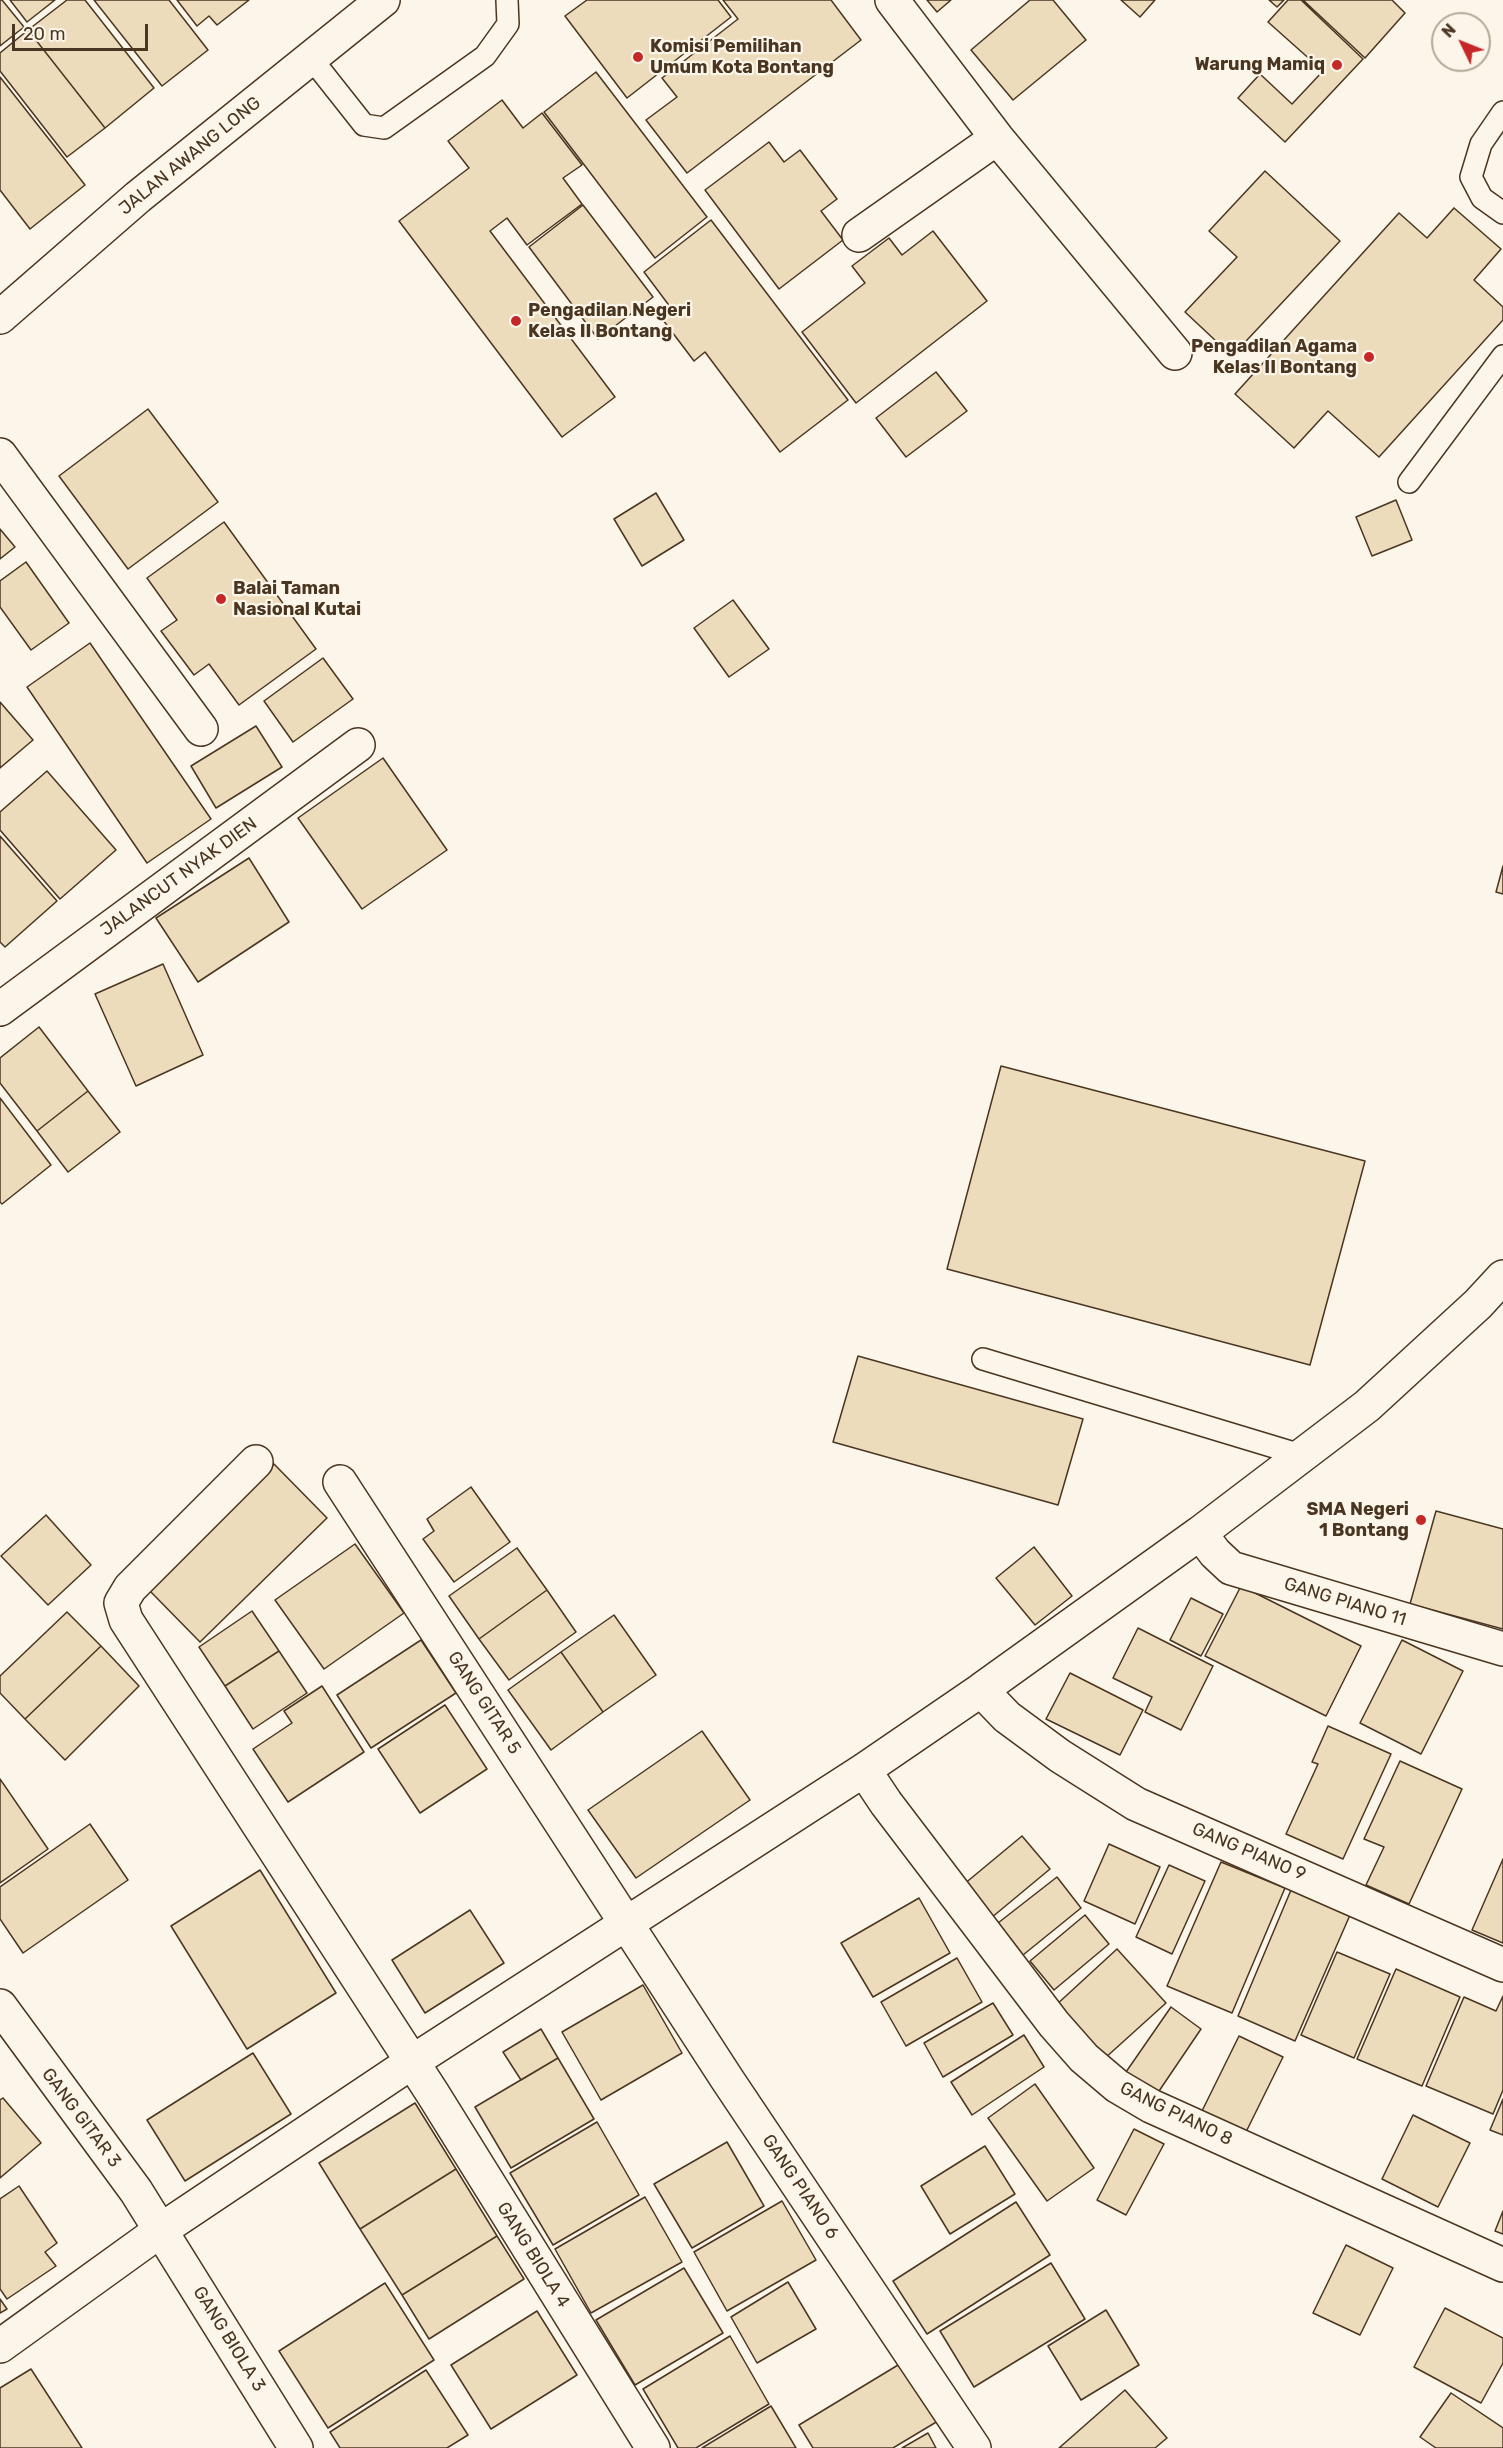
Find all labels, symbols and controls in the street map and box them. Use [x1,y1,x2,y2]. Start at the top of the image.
scale bar [15,12,152,50]
north arrow [1431,12,1491,72]
text: N [1438,20,1460,41]
text: 20 m [23,23,65,45]
place label: Komisi Pemilihan Umum Kota Bontang [650,36,834,78]
marker: Komisi Pemilihan Umum Kota Bontang [631,50,645,64]
place label: Warung Mamiq [1195,54,1325,76]
marker: Warung Mamiq [1330,58,1344,72]
street label: JALAN AWANG LONG [115,92,265,220]
place label: Pengadilan Negeri Kelas II Bontang [528,300,691,342]
marker: Pengadilan Negeri Kelas II Bontang [509,314,523,328]
place label: Pengadilan Agama Kelas II Bontang [1191,336,1357,378]
marker: Pengadilan Agama Kelas II Bontang [1362,350,1376,364]
place label: Balai Taman Nasional Kutai [233,578,361,620]
marker: Balai Taman Nasional Kutai [214,592,228,606]
street label: JALANCUT NYAK DIEN [96,813,262,941]
place label: SMA Negeri 1 Bontang [1306,1499,1409,1541]
marker: SMA Negeri 1 Bontang [1414,1513,1428,1527]
street label: GANG PIANO 11 [1281,1573,1409,1631]
street label: GANG GITAR 5 [443,1647,525,1759]
street label: GANG PIANO 9 [1189,1818,1309,1886]
street label: GANG GITAR 3 [37,2064,125,2172]
street label: GANG PIANO 8 [1116,2077,1236,2151]
street label: GANG PIANO 6 [757,2130,843,2244]
street label: GANG BIOLA 4 [492,2198,574,2312]
street label: GANG BIOLA 3 [188,2282,270,2396]

